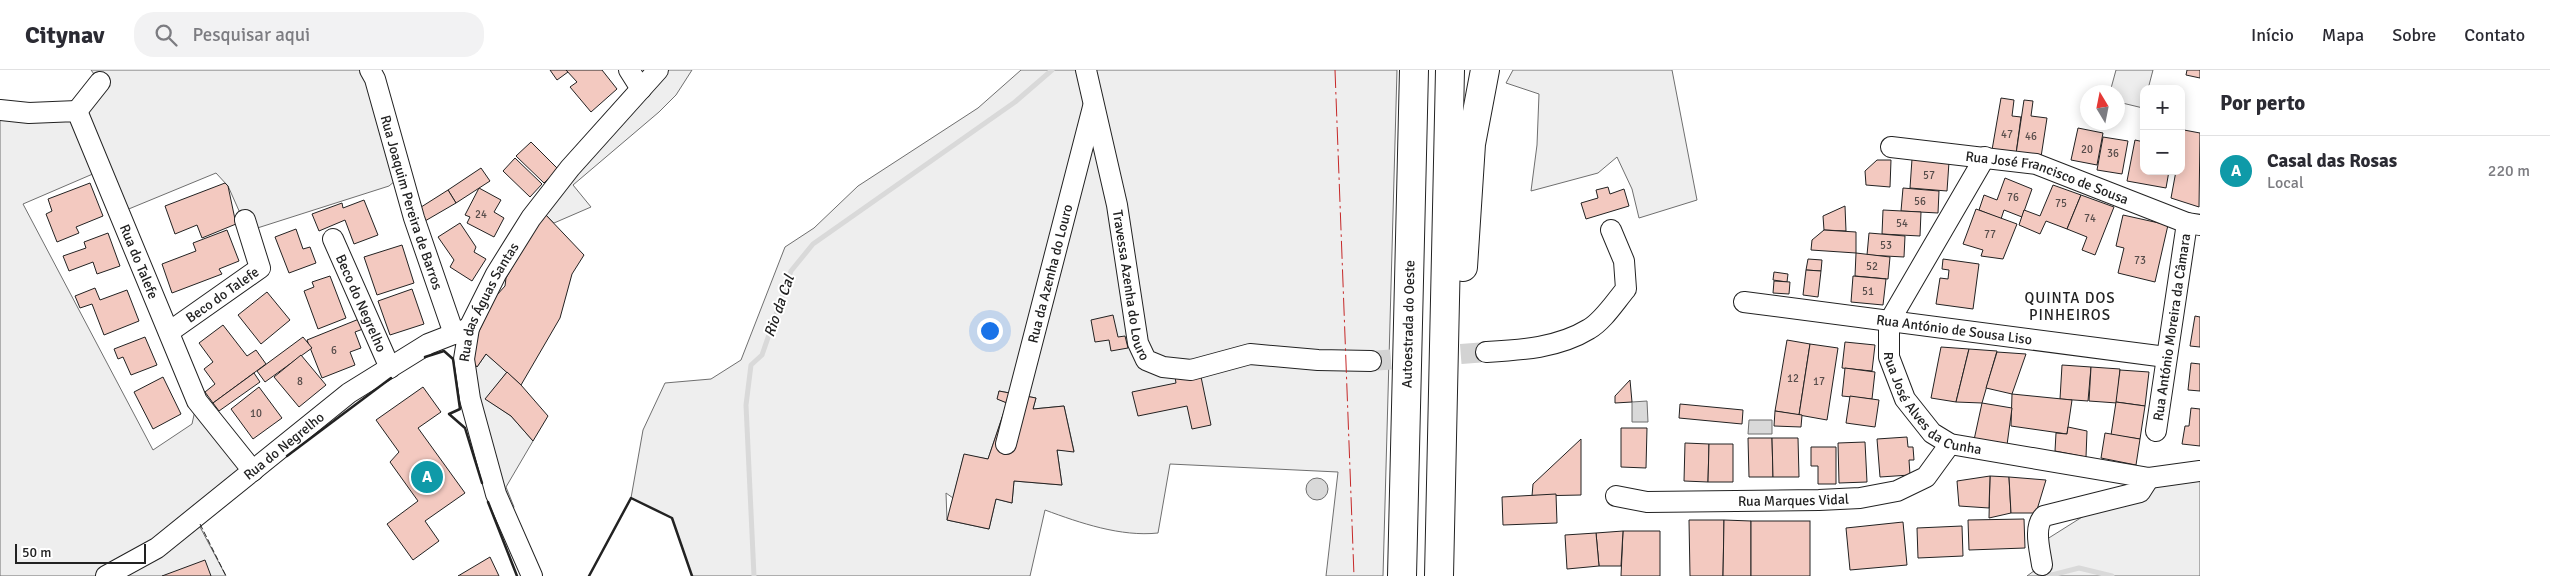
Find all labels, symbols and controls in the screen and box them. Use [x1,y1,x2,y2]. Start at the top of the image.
search box [134,12,484,57]
text: Citynav [25,20,104,50]
icon: search [152,21,180,49]
text: Pesquisar aqui [192,23,310,47]
text: Início [2251,24,2294,46]
text: Mapa [2322,24,2364,46]
text: Sobre [2392,24,2436,46]
text: Contato [2464,24,2525,46]
north arrow [2080,85,2125,130]
map controls [2140,85,2185,175]
button: + [2140,85,2185,130]
text: Por perto [2220,90,2305,116]
street label: Rua Joaquim Pereira de Barros [377,113,447,292]
house number: 47 [2001,128,2013,141]
house number: 46 [2025,130,2037,143]
button: − [2140,130,2185,175]
house number: 20 [2081,143,2093,156]
street label: Rua José Francisco de Sousa [1965,147,2131,208]
house number: 36 [2107,147,2119,160]
text: Casal das Rosas [2267,149,2397,173]
text: A [2231,161,2241,181]
text: 220 m [2488,161,2530,181]
house number: 57 [1923,169,1935,182]
text: Local [2267,173,2304,193]
house number: 76 [2007,191,2019,204]
house number: 56 [1914,195,1926,208]
house number: 75 [2055,197,2067,210]
street label: Rua da Azenha do Louro [1024,202,1076,345]
house number: 24 [475,208,487,221]
street label: Travessa Azenha do Louro [1109,209,1153,363]
house number: 74 [2084,212,2096,225]
house number: 54 [1896,217,1908,230]
street label: Rua do Talefe [116,222,162,301]
house number: 77 [1984,228,1996,241]
street label: Rua António Moreira da Câmara [2149,232,2194,422]
street label: Rua das Águas Santas [455,239,522,363]
house number: 53 [1880,239,1892,252]
street label: Beco do Negrelho [332,252,390,355]
house number: 73 [2134,254,2146,267]
street label: Autoestrada do Oeste [1398,260,1418,388]
house number: 52 [1866,260,1878,273]
street label: Beco do Talefe [182,263,262,326]
water label: Rio da Cal [760,271,798,339]
house number: 51 [1862,285,1874,298]
district label: QUINTA DOS PINHEIROS [2024,289,2116,324]
street label: Rua António de Sousa Liso [1875,311,2033,348]
your location [977,318,1003,344]
house number: 6 [331,344,337,357]
street label: Rua José Alves da Cunha [1881,352,1983,458]
house number: 12 [1787,372,1799,385]
house number: 8 [297,375,303,388]
house number: 17 [1813,375,1825,388]
house number: 10 [250,407,262,420]
street label: Rua do Negrelho [240,408,327,483]
pin: A [411,458,443,496]
street label: Rua Marques Vidal [1738,490,1849,509]
scale bar [15,541,146,564]
text: 50 m [22,544,51,561]

